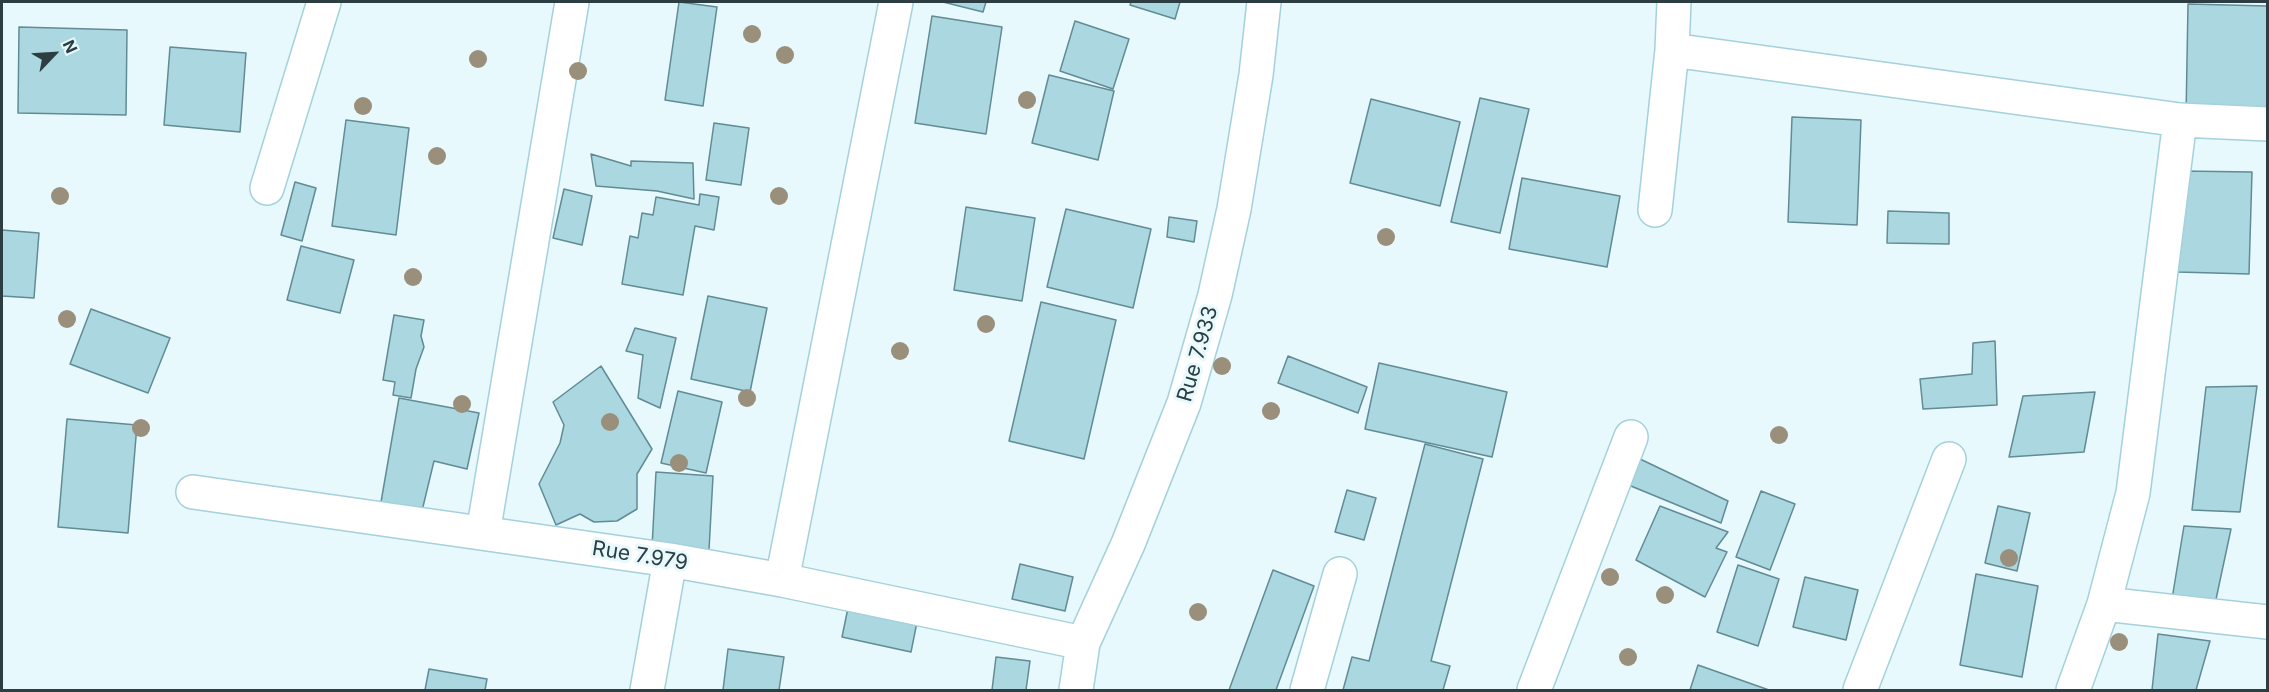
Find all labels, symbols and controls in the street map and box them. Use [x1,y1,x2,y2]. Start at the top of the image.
north arrow [24,24,84,84]
text: N [59,37,82,56]
street label: Rue 7.933 [1172,303,1224,405]
street label: Rue 7.979 [590,536,690,576]

